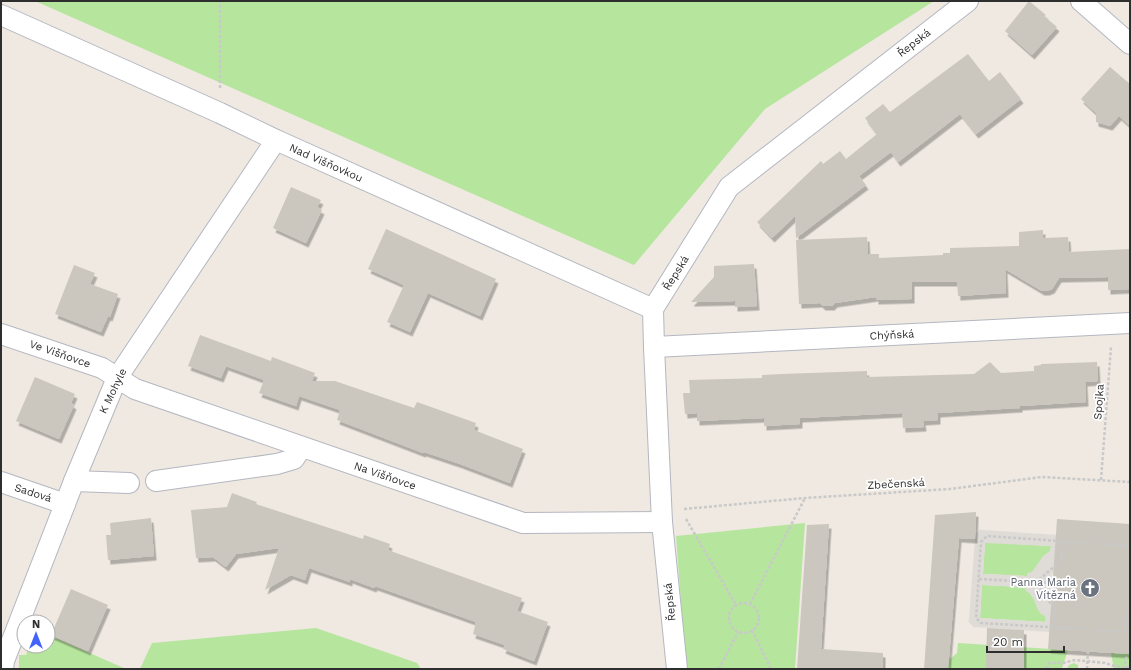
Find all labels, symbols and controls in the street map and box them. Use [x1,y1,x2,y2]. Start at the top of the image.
street label: Řepská [894,25,933,60]
street label: Nad Višňovkou [287,141,365,185]
street label: Řepská [659,253,692,293]
street label: Chýňská [869,327,915,343]
street label: Ve Višňovce [28,337,92,371]
street label: K Mohyle [96,366,130,416]
street label: Spojka [1091,384,1107,420]
street label: Na Višňovce [352,459,418,493]
street label: Zbečenská [867,476,925,492]
street label: Sadová [13,481,53,505]
place label: Panna Maria Vítězná [1011,576,1076,602]
church icon: Panna Maria Vítězná [1079,577,1101,599]
street label: Řepská [661,582,678,622]
north arrow [16,614,56,654]
text: N [32,618,40,631]
scale bar [987,628,1064,654]
text: 20 m [993,635,1023,649]

